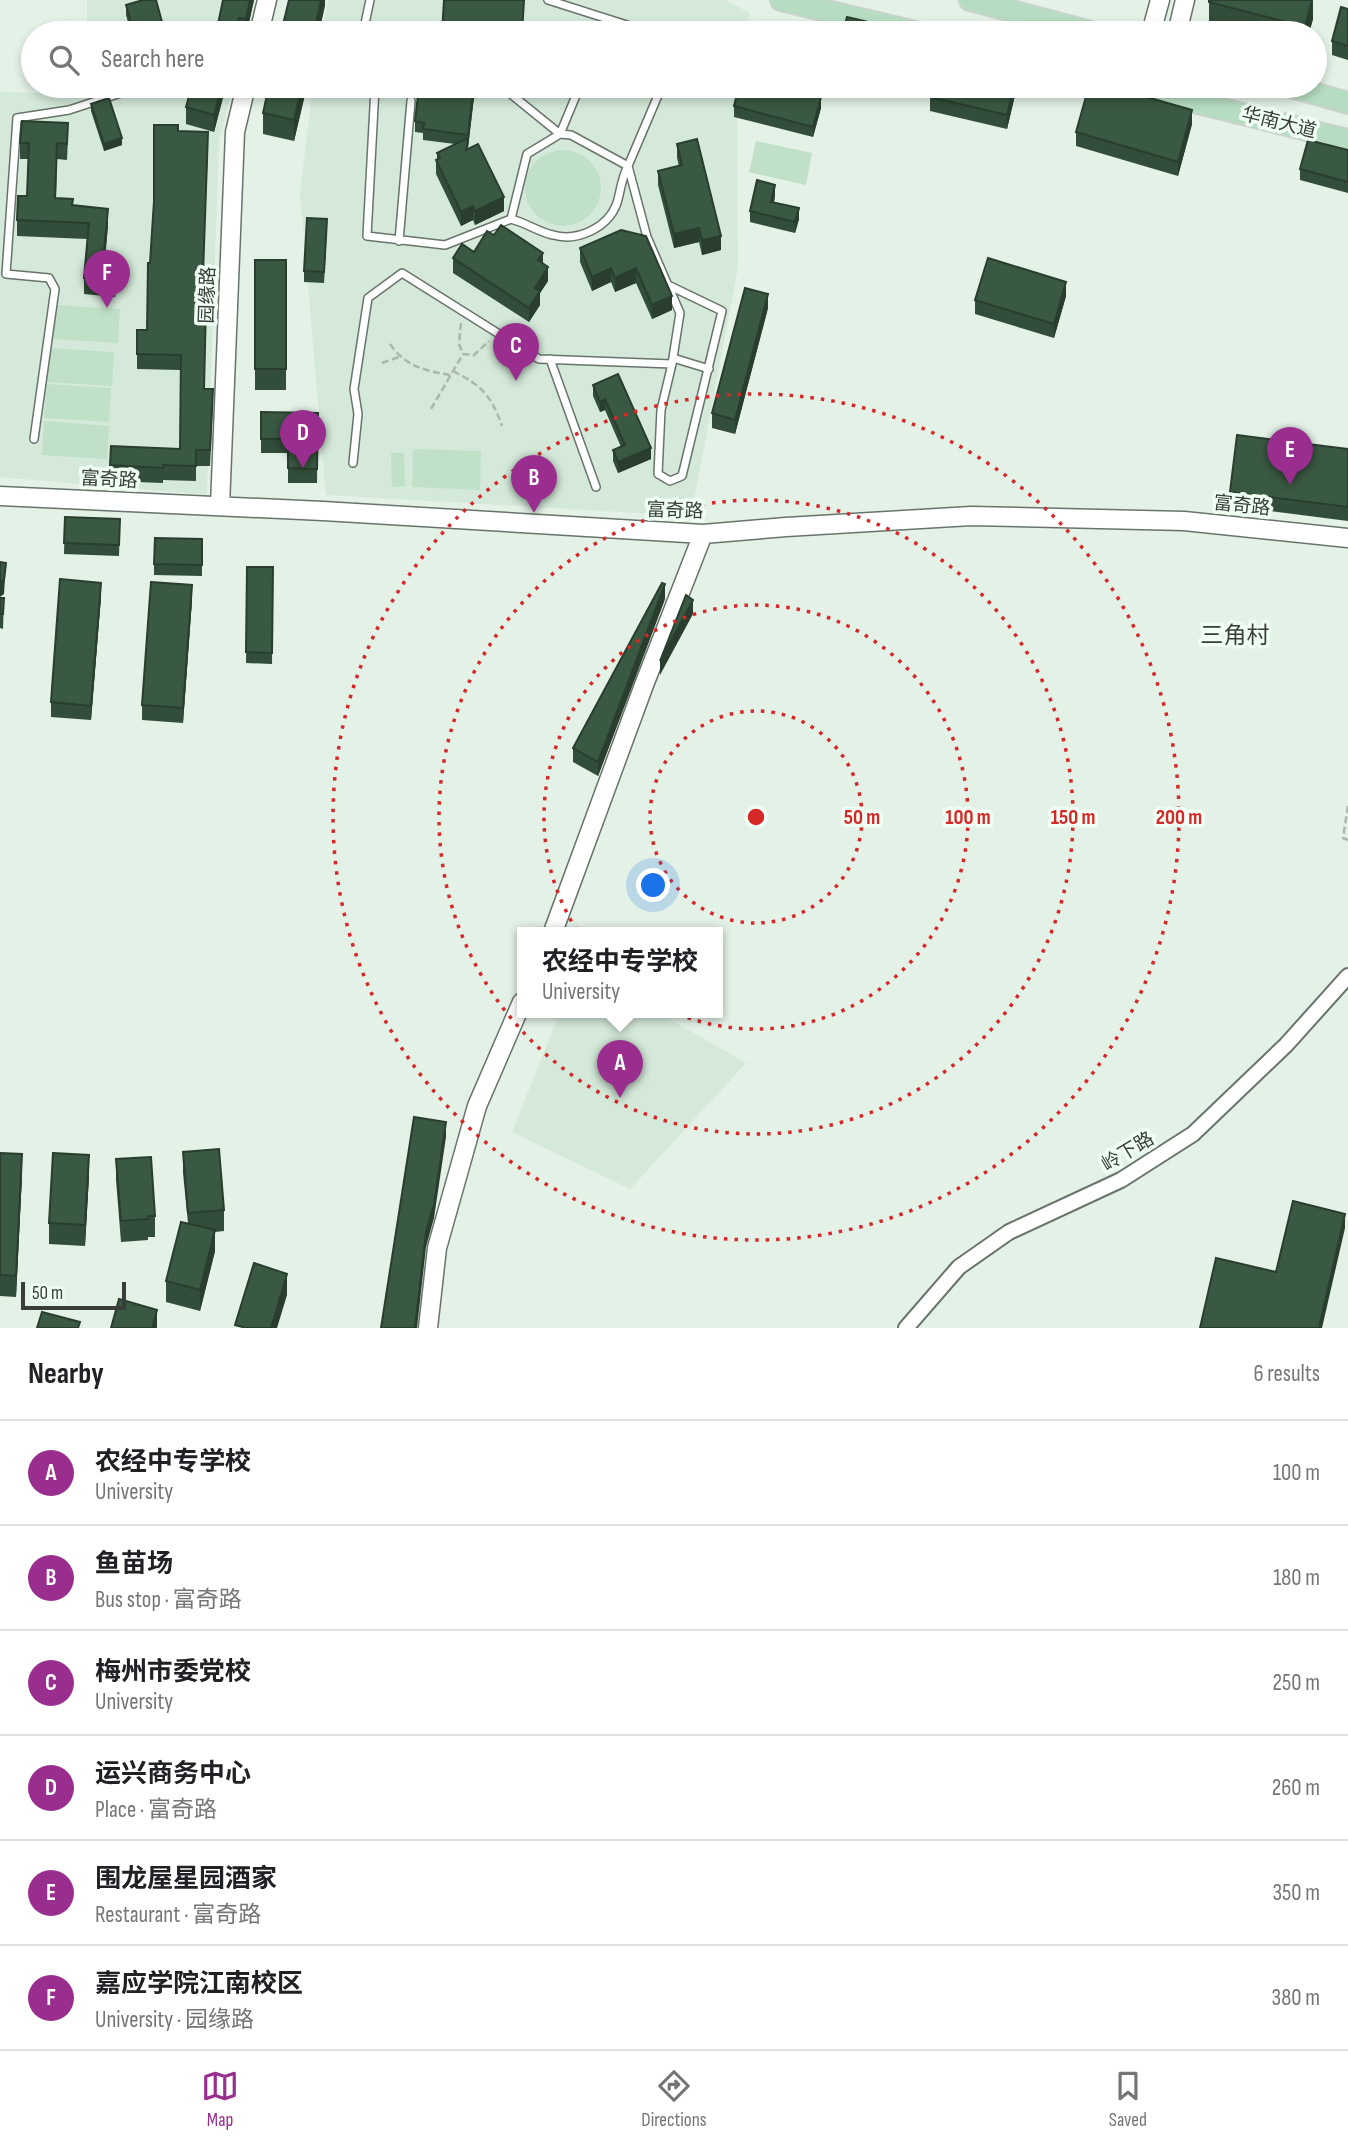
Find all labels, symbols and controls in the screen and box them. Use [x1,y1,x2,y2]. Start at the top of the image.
search box [21,21,1327,98]
icon: search [45,41,83,79]
text: Search here [101,44,204,75]
street label: 华南大道 [1239,103,1319,143]
pin: F [84,250,130,308]
street label: 园缘路 [196,266,220,324]
pin: C [493,323,539,381]
pin: D [280,410,326,468]
pin: E [1267,427,1313,485]
pin: B [511,455,557,513]
street label: 富奇路 [80,467,138,493]
street label: 富奇路 [1212,492,1272,520]
street label: 富奇路 [646,499,704,523]
district label: 三角村 [1201,622,1270,650]
centre of rings [744,805,768,829]
text: 50 m [844,805,880,830]
text: 100 m [945,805,991,830]
text: 150 m [1051,805,1095,830]
text: 200 m [1156,805,1202,830]
your location [636,868,670,902]
popup [517,927,723,1018]
text: 农经中专学校 [542,947,698,978]
text: University [542,978,620,1006]
pin: A [597,1040,643,1098]
street label: 岭下路 [1098,1127,1158,1177]
scale bar [21,1279,126,1311]
text: 50 m [32,1282,63,1305]
text: Nearby [28,1356,104,1392]
text: 6 results [1254,1360,1320,1388]
text: 农经中专学校 [95,1447,251,1478]
text: A [46,1459,56,1487]
text: 100 m [1273,1459,1320,1487]
text: University [95,1478,173,1506]
text: 鱼苗场 [95,1549,173,1580]
text: B [46,1564,56,1592]
text: 180 m [1273,1564,1320,1592]
text: Bus stop · 富奇路 [95,1586,242,1614]
text: 梅州市委党校 [95,1657,251,1688]
text: C [45,1669,57,1697]
text: 250 m [1273,1669,1320,1697]
text: University [95,1688,173,1716]
text: 运兴商务中心 [95,1759,251,1790]
text: D [45,1774,57,1802]
text: 260 m [1272,1774,1320,1802]
text: Place · 富奇路 [95,1796,217,1824]
text: 围龙屋星园酒家 [95,1864,277,1895]
text: E [46,1879,56,1907]
text: 350 m [1272,1879,1320,1907]
text: Restaurant · 富奇路 [95,1901,261,1929]
text: 嘉应学院江南校区 [95,1969,303,2000]
text: F [46,1984,56,2012]
text: 380 m [1272,1984,1320,2012]
text: University · 园缘路 [95,2006,254,2034]
tab: Map [201,2067,239,2132]
tab: Directions [641,2067,707,2132]
tab: Saved [1109,2067,1147,2132]

